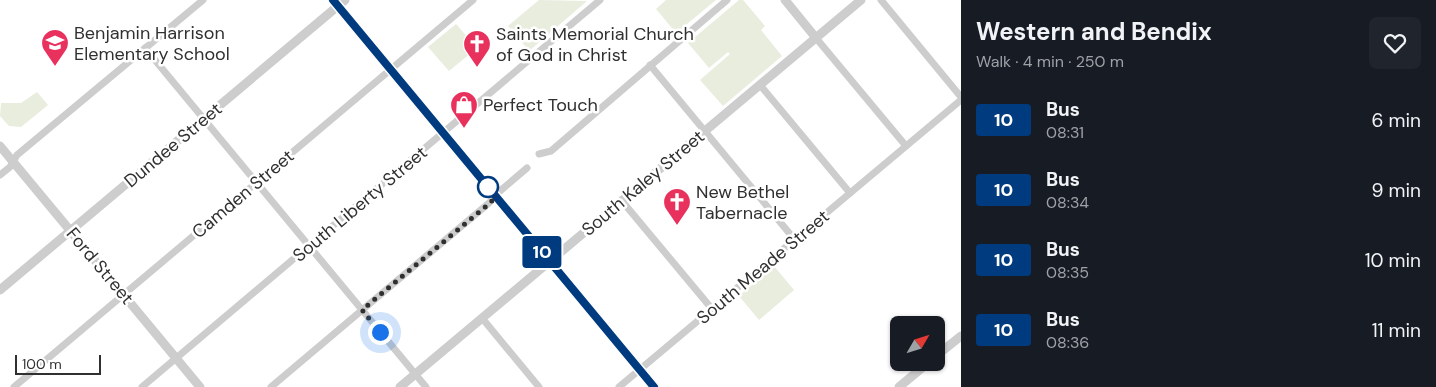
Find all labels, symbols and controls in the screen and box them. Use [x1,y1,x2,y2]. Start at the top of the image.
text: Western and Bendix [976,16,1212,47]
button: heart [1369,17,1421,69]
place label: Benjamin Harrison Elementary School [74,21,230,66]
place label: Saints Memorial Church of God in Christ [496,22,694,67]
school or university icon: Benjamin Harrison Elementary School [40,28,70,67]
church icon: Saints Memorial Church of God in Christ [462,29,492,68]
text: Walk · 4 min · 250 m [976,51,1124,72]
shop icon: Perfect Touch [449,90,479,129]
place label: Perfect Touch [483,93,598,117]
street label: Dundee Street [119,97,227,193]
text: Bus [1046,97,1080,122]
text: 10 [994,108,1013,132]
text: 6 min [1372,108,1421,133]
text: 08:31 [1046,122,1084,143]
street label: South Kaley Street [577,125,709,241]
street label: South Liberty Street [288,141,432,267]
street label: Camden Street [187,144,299,244]
text: Bus [1046,167,1080,192]
unlabelled marker [477,176,499,198]
text: 10 [994,178,1013,202]
text: 9 min [1372,178,1421,203]
place label: New Bethel Tabernacle [696,180,789,225]
church icon: New Bethel Tabernacle [662,187,692,226]
text: 08:34 [1046,192,1089,213]
street label: South Meade Street [692,204,834,330]
street label: Ford Street [61,223,139,309]
line badge: 10 [520,236,564,268]
text: Bus [1046,237,1080,262]
text: 10 [532,240,552,264]
text: 10 [994,248,1013,272]
text: 10 min [1365,248,1421,273]
text: 08:35 [1046,262,1089,283]
text: Bus [1046,307,1080,332]
north arrow [890,316,945,371]
map controls [890,316,945,371]
text: 10 [994,318,1013,342]
text: 11 min [1372,318,1421,343]
your location [368,320,393,345]
text: 08:36 [1046,332,1089,353]
scale bar [15,352,101,375]
text: 100 m [22,355,62,373]

